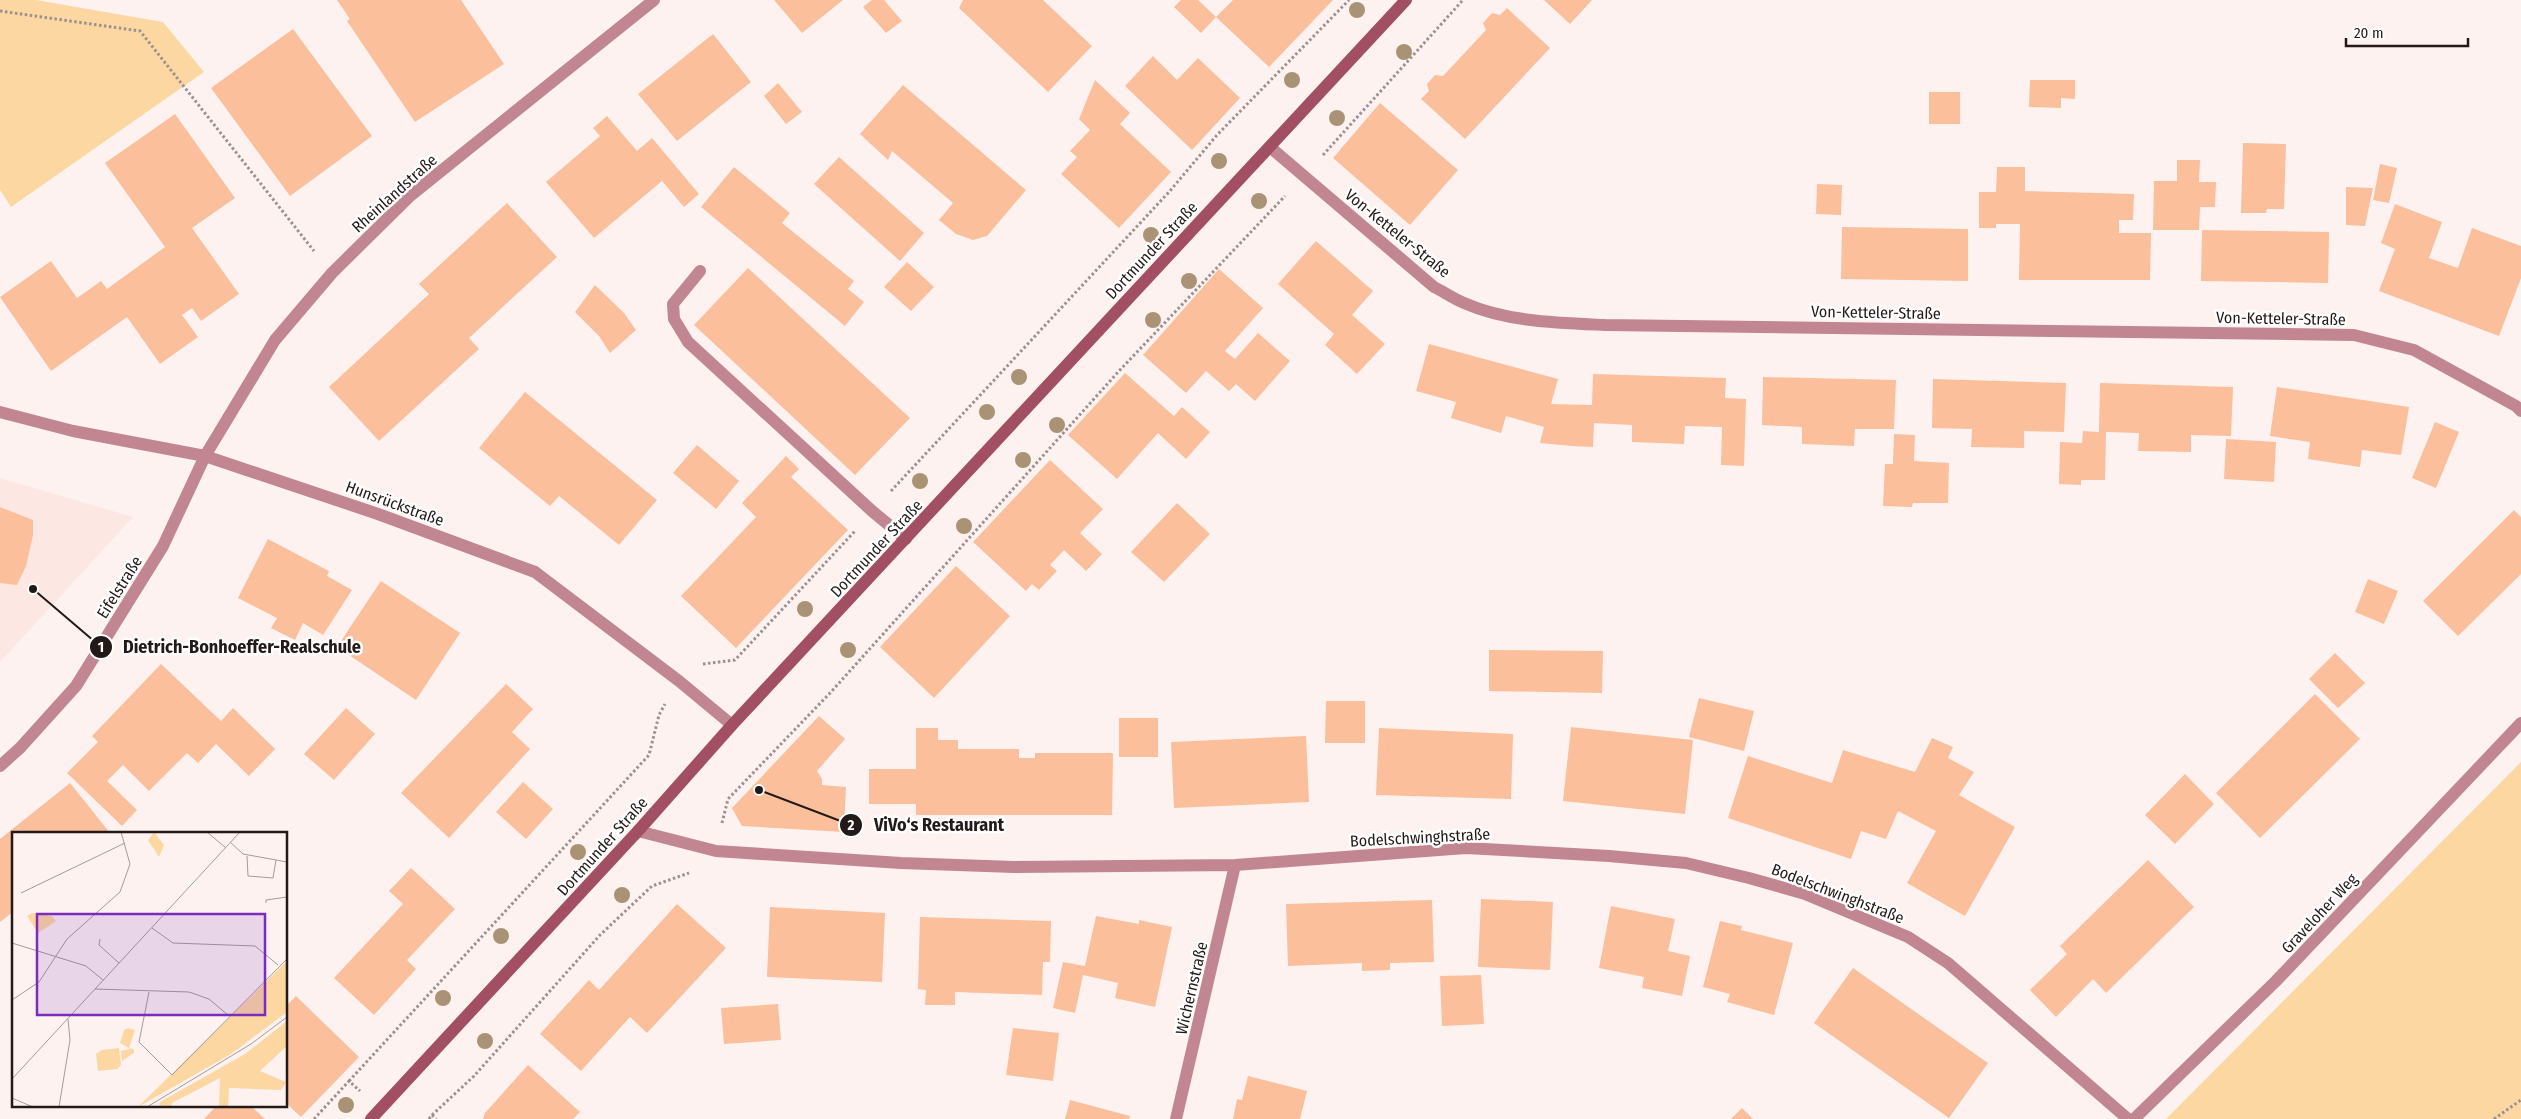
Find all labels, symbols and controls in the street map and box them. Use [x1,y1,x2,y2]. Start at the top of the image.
scale bar [2346,15,2468,47]
text: 20 m [2354,24,2384,42]
street label: Rheinlandstraße [348,150,441,237]
street label: Von-Ketteler-Straße [1341,185,1454,282]
street label: Dortmunder Straße [1101,198,1201,303]
street label: Von-Ketteler-Straße [1811,302,1941,323]
street label: Von-Ketteler-Straße [2216,308,2346,329]
street label: Hunsrückstraße [343,477,447,530]
street label: Dortmunder Straße [826,496,926,601]
street label: Eifelstraße [93,553,146,622]
callout: Dietrich-Bonhoeffer-Realschule [88,630,371,663]
text: Dietrich-Bonhoeffer-Realschule [123,636,361,658]
text: 1 [98,638,104,656]
street label: Dortmunder Straße [553,793,652,900]
callout: ViVo‘s Restaurant [839,809,1014,842]
text: ViVo‘s Restaurant [873,814,1005,836]
text: 2 [847,816,855,834]
street label: Bodelschwinghstraße [1349,824,1491,851]
inset map [12,832,288,1106]
street label: Bodelschwinghstraße [1769,859,1907,928]
street label: Graveloher Weg [2278,869,2362,957]
street label: Wichernstraße [1172,940,1211,1036]

